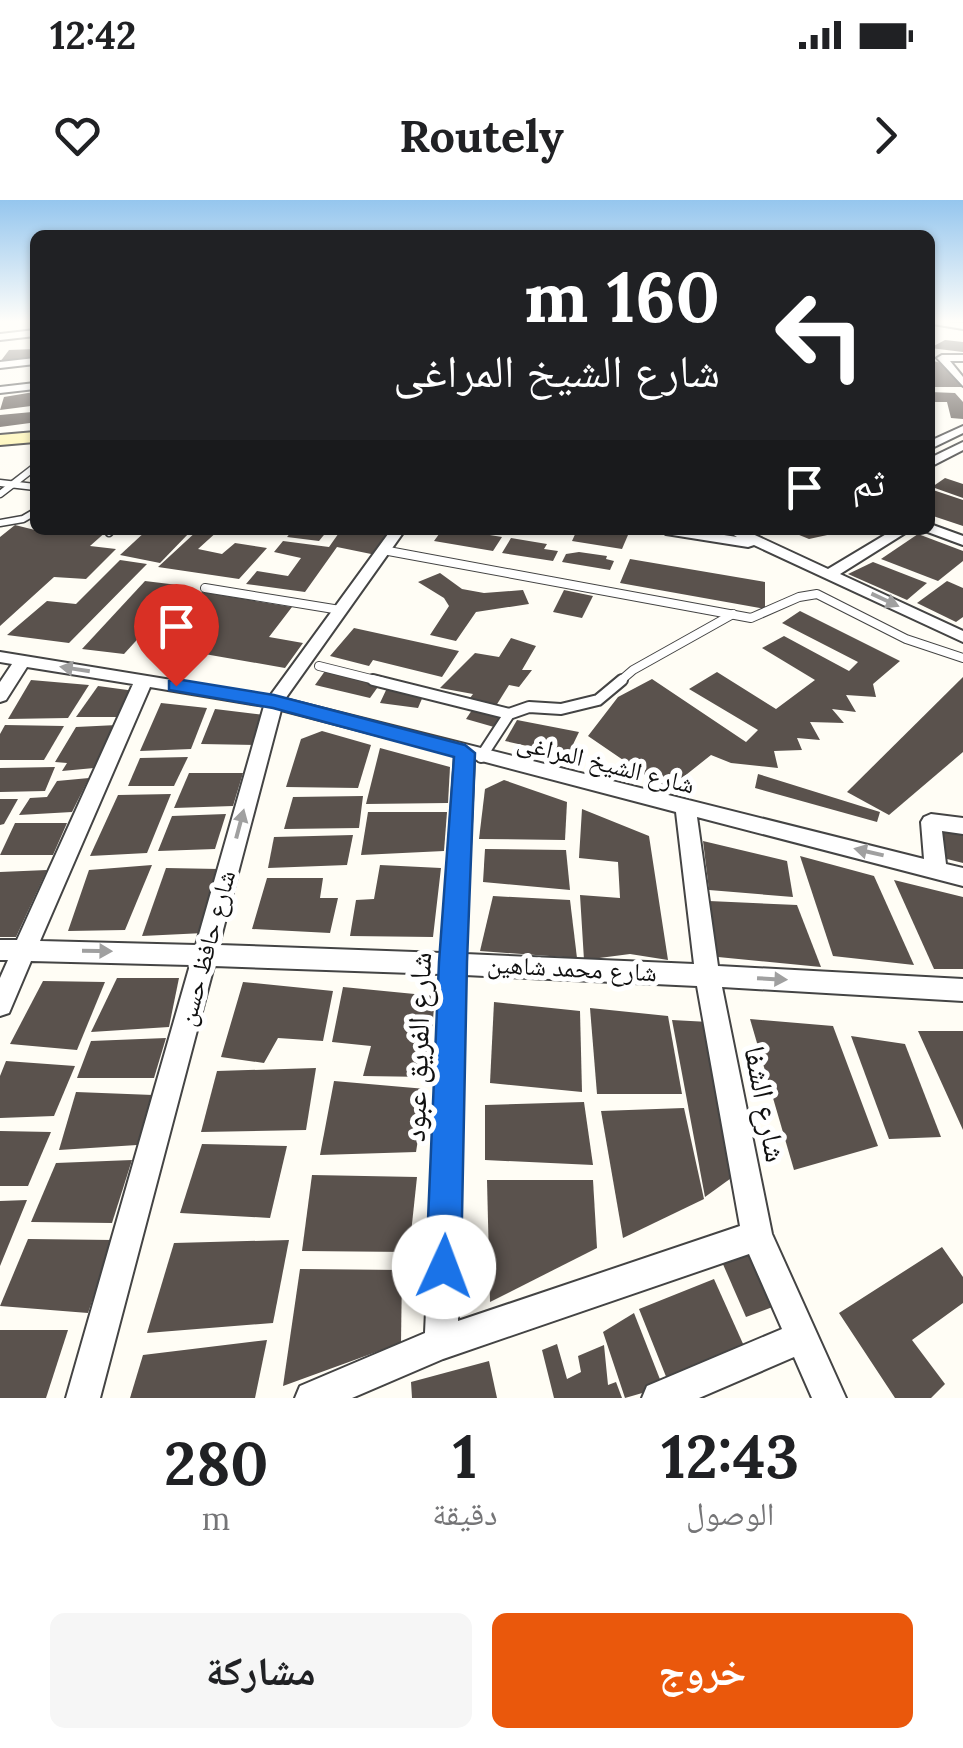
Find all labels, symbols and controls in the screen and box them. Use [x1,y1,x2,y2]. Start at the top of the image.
text: 12:42 [50,11,136,59]
text: Routely [399,107,564,164]
icon: heart [50,108,105,163]
icon: forward [858,108,913,163]
text: 160 m [524,252,720,341]
icon: left [755,270,885,400]
text: شارع الشيخ المراغى [393,342,720,399]
text: ثم [852,458,885,506]
icon: arrive [777,460,832,515]
pin [134,584,219,687]
one-way arrow [871,592,900,609]
icon: arrive [149,599,204,654]
one-way arrow [59,661,91,676]
street label: شارع الشيخ المراغى [514,726,698,800]
one-way arrow [233,808,249,839]
one-way arrow [853,844,884,859]
street label: شارع حافظ حسن [170,867,242,1029]
one-way arrow [82,943,114,959]
street label: شارع محمد شاهين [486,948,658,988]
street label: شارع الفريق عبود [395,951,440,1143]
one-way arrow [756,971,788,987]
street label: شارع الشفا [735,1043,796,1165]
position arrow [392,1215,496,1319]
text: 1 [453,1418,477,1494]
text: 12:43 [661,1418,799,1494]
text: 280 [164,1425,268,1501]
text: دقيقة [432,1493,497,1534]
text: الوصول [686,1493,774,1534]
text: m [202,1498,230,1539]
button: مشاركة [50,1613,472,1728]
button: خروج [492,1613,913,1728]

